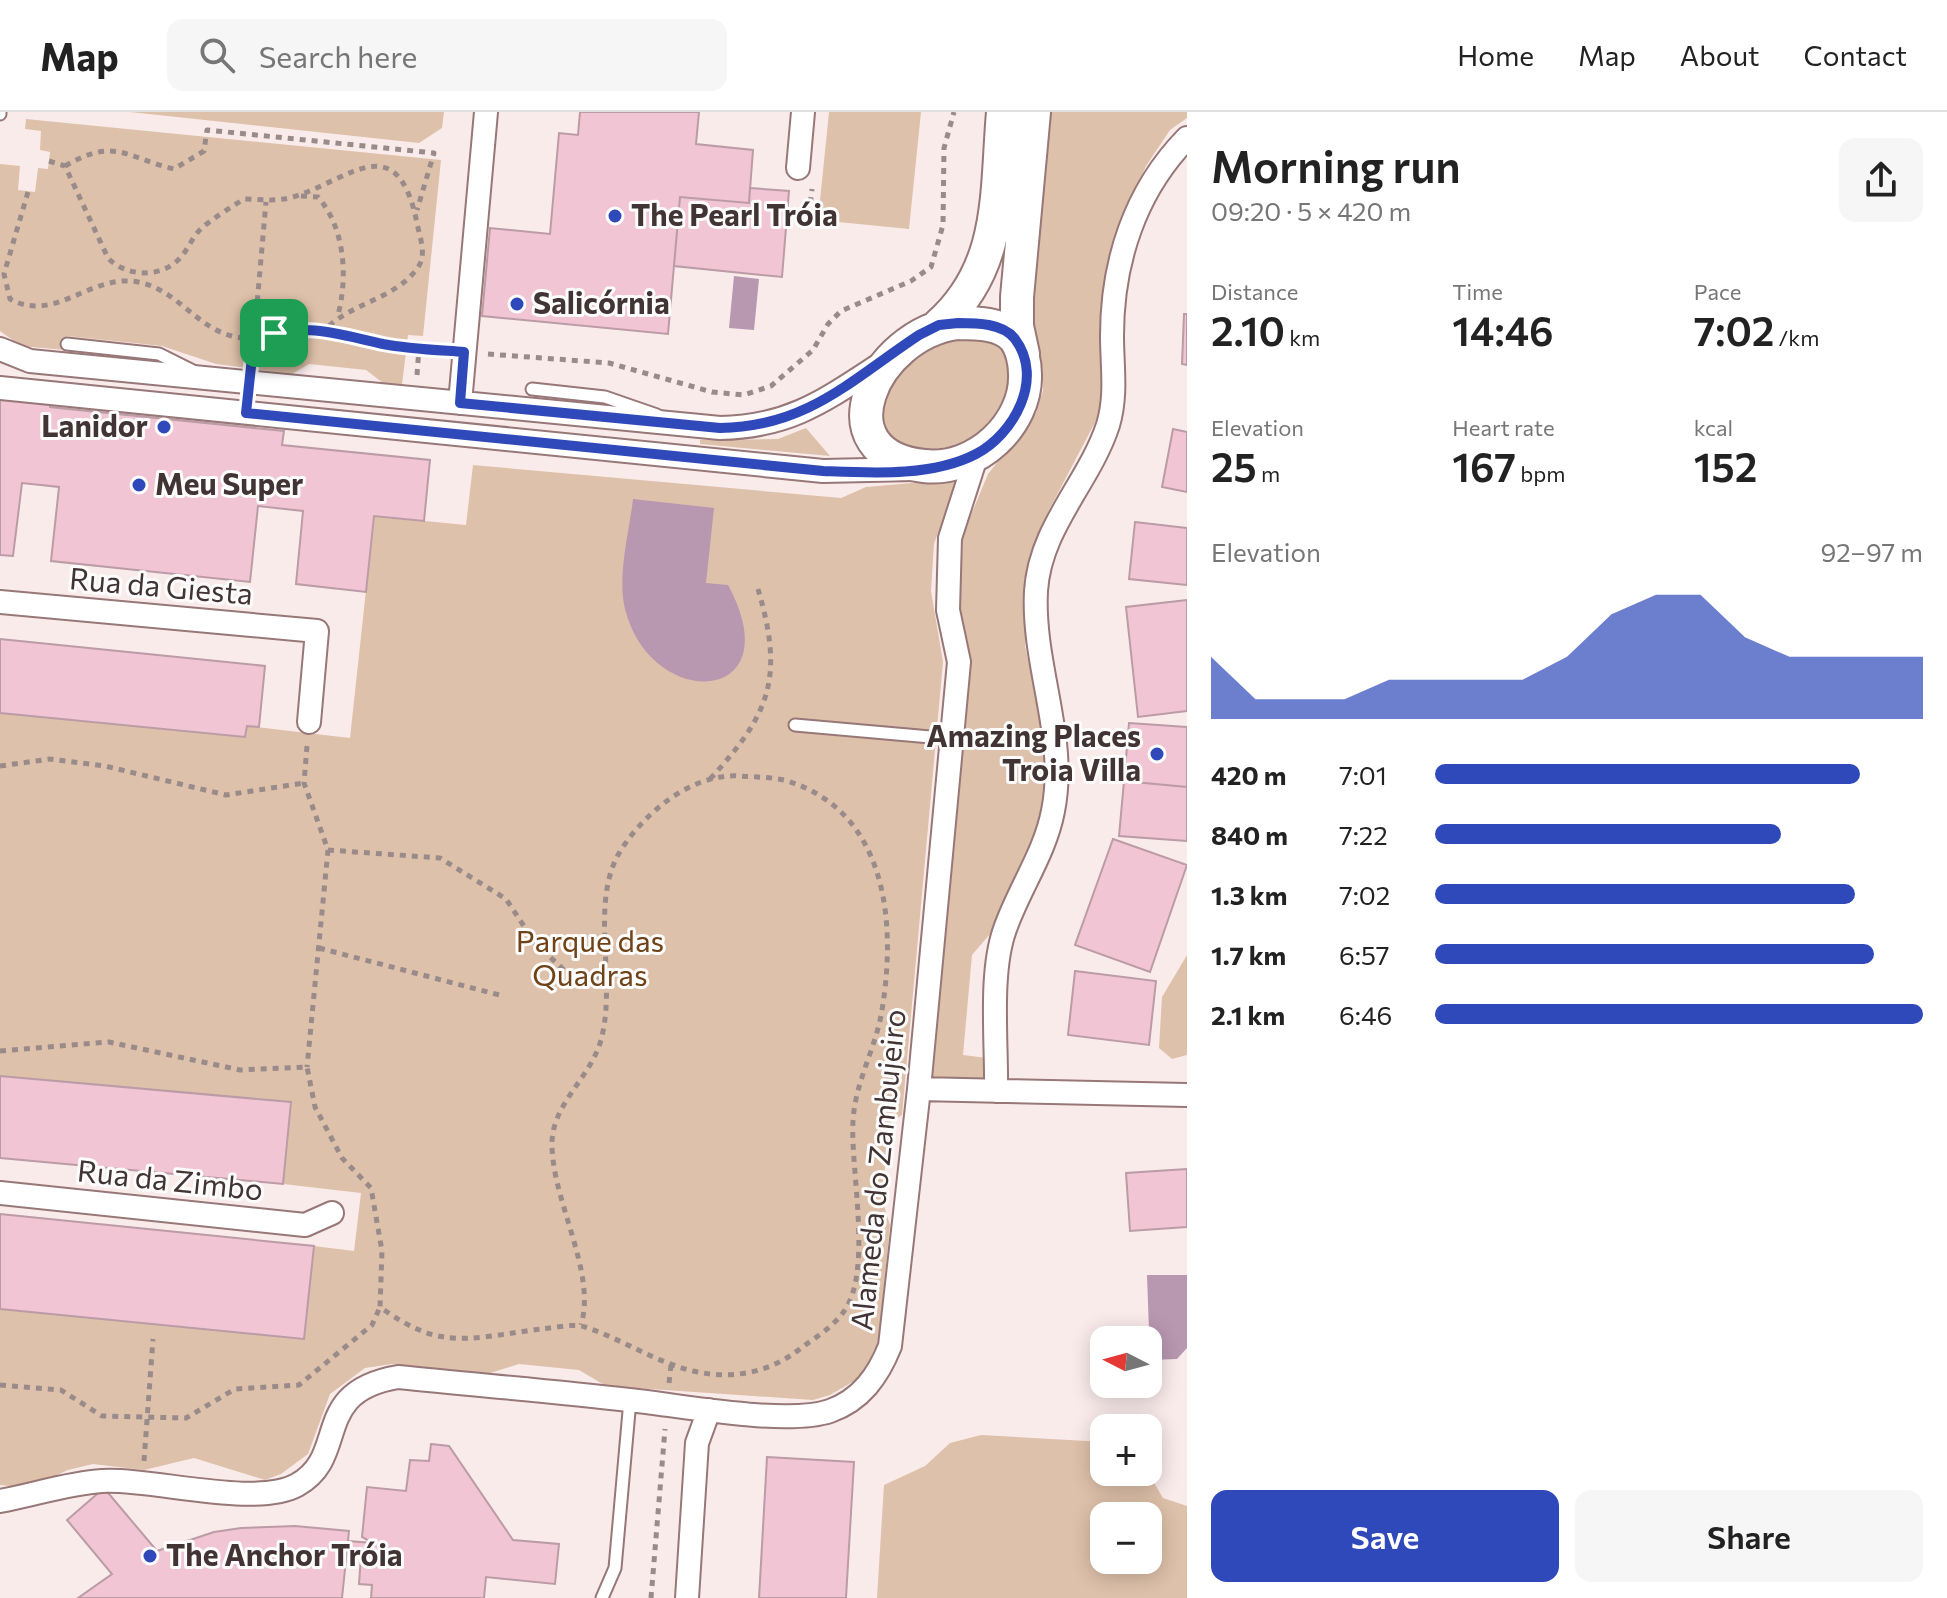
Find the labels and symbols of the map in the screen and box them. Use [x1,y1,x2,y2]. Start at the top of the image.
place label: The Pearl Tróia [631,195,838,232]
marker: The Pearl Tróia [606,207,624,225]
place label: Salicórnia [533,283,670,320]
marker: Salicórnia [508,295,526,313]
pin [240,299,308,367]
place label: Lanidor [41,406,148,443]
marker: Lanidor [155,418,173,436]
place label: Meu Super [155,464,303,501]
marker: Meu Super [130,476,148,494]
street label: Rua da Giesta [68,558,254,611]
place label: Amazing Places Troia Villa [926,716,1141,787]
marker: Amazing Places Troia Villa [1148,745,1166,763]
park label: Parque das Quadras [516,921,664,992]
street label: Alameda do Zambujeiro [841,1007,912,1332]
street label: Rua da Zimbo [76,1150,265,1207]
north arrow [1090,1326,1162,1398]
place label: The Anchor Tróia [166,1535,403,1572]
marker: The Anchor Tróia [141,1547,159,1565]

